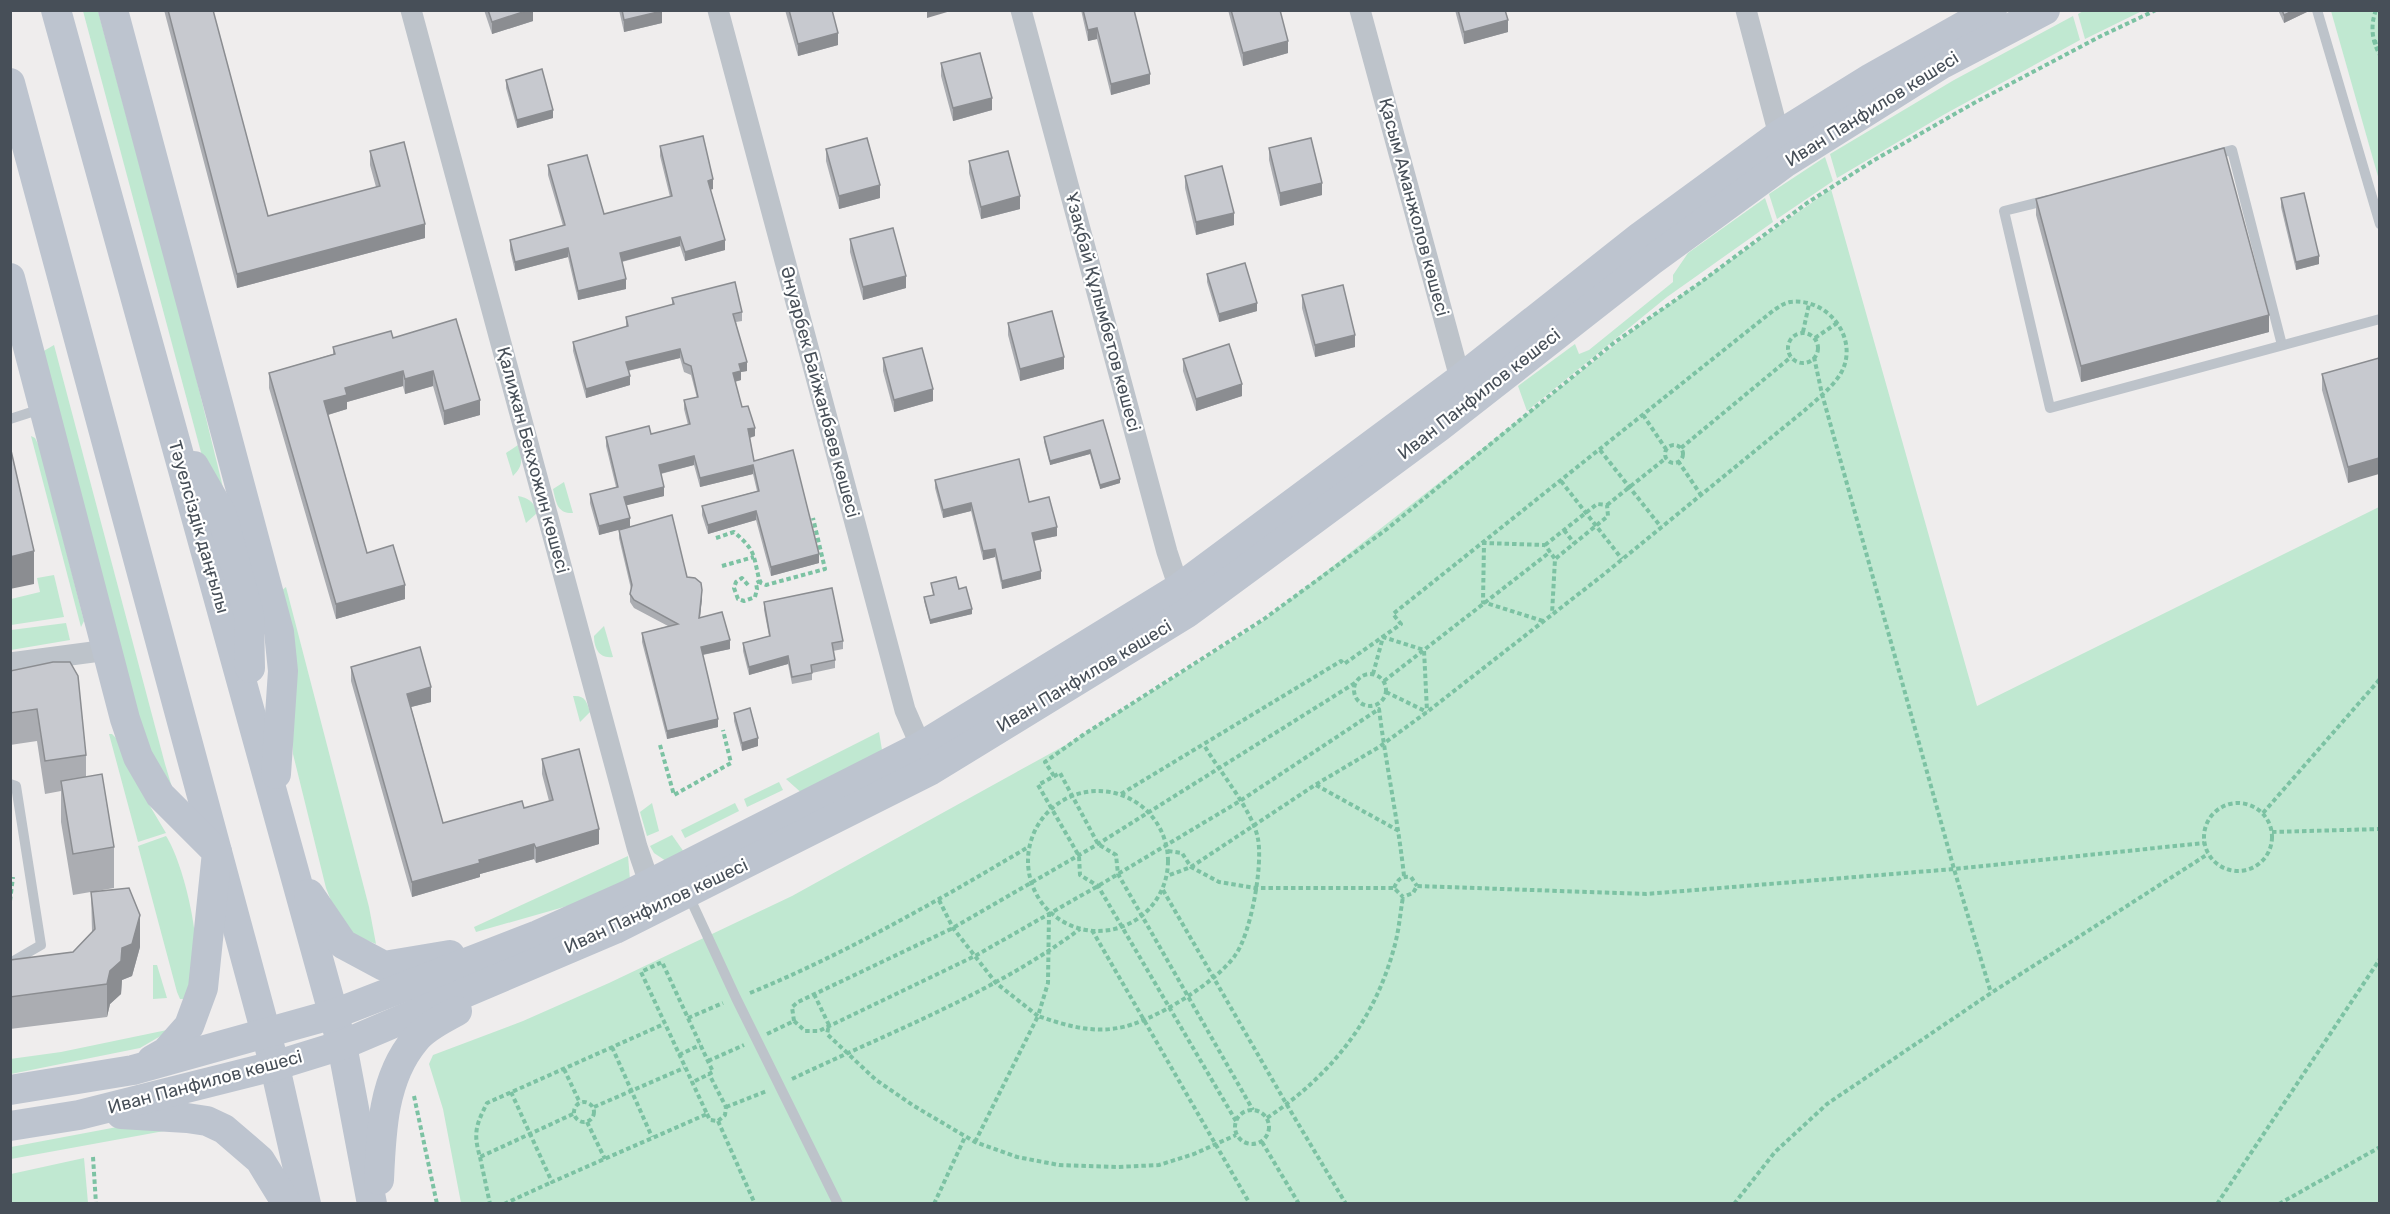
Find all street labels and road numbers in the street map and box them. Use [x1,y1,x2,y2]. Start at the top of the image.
street label: Иван Панфилов көшесі [1781,47,1963,171]
street label: Қасым Аманжолов көшесі [1374,96,1454,318]
street label: Ұзақбай Құлымбетов көшесі [1060,190,1146,434]
street label: Әнуарбек Байжанбаев көшесі [776,264,864,520]
street label: Иван Панфилов көшесі [1393,324,1565,464]
street label: Қалижан Бекхожин көшесі [492,344,574,576]
street label: Тәуелсіздік даңғылы [164,438,234,616]
street label: Иван Панфилов көшесі [993,615,1175,737]
street label: Иван Панфилов көшесі [561,854,751,958]
street label: Иван Панфилов көшесі [105,1045,305,1119]

